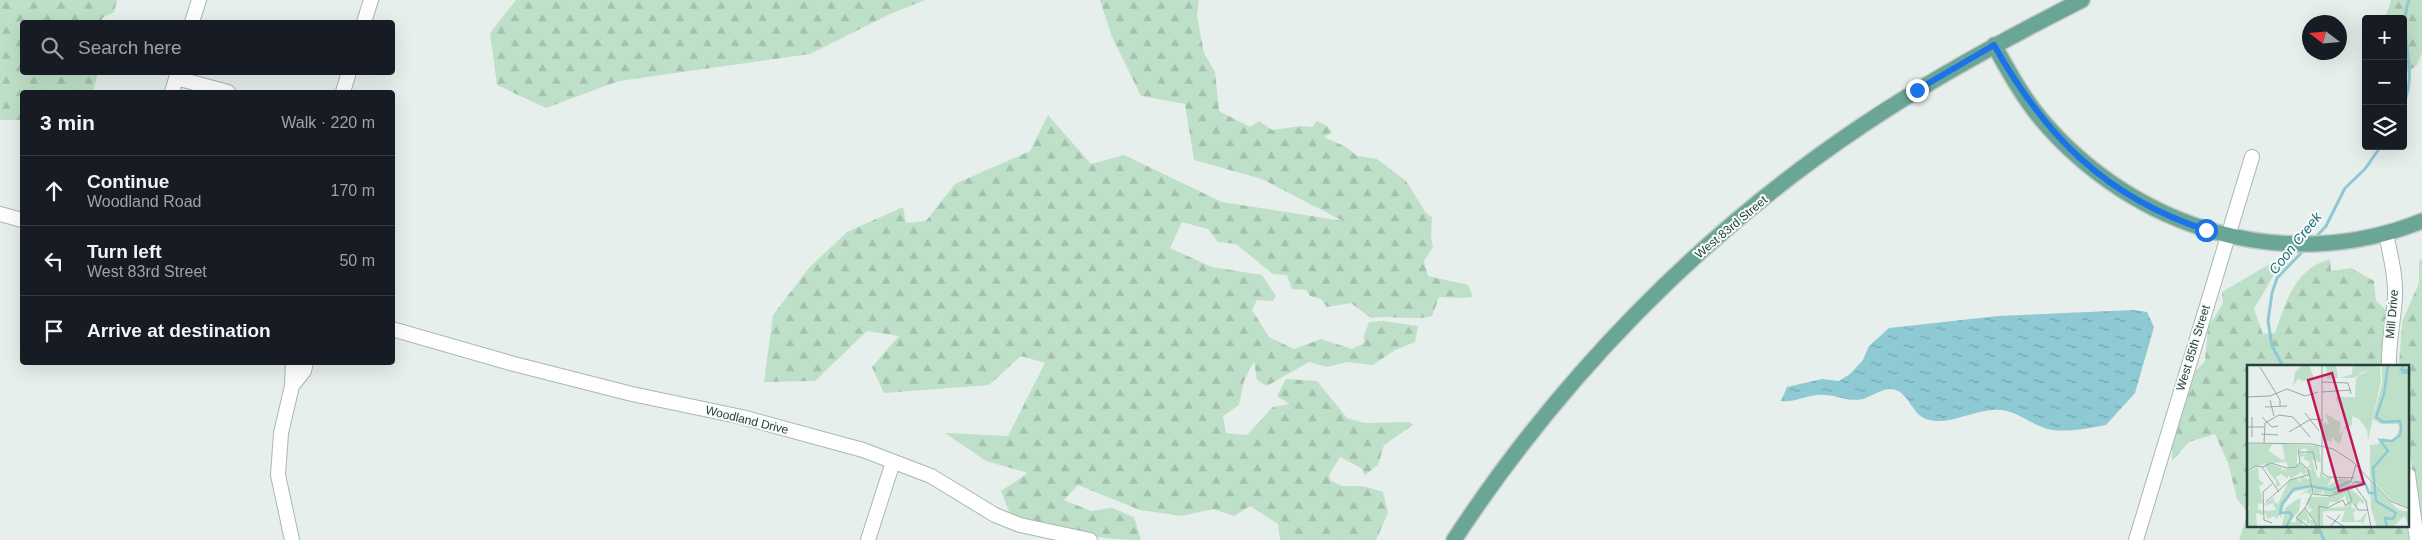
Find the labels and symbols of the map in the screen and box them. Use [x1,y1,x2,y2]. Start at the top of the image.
north arrow [2302,15,2347,60]
route end [1906,79,1929,102]
street label: West 83rd Street [1692,192,1770,261]
water label: Coon Creek [2265,208,2325,277]
route start [2195,219,2218,242]
street label: Mill Drive [2383,289,2401,339]
street label: West 85th Street [2173,303,2213,393]
inset map [2247,365,2410,528]
street label: Woodland Drive [704,403,790,437]

